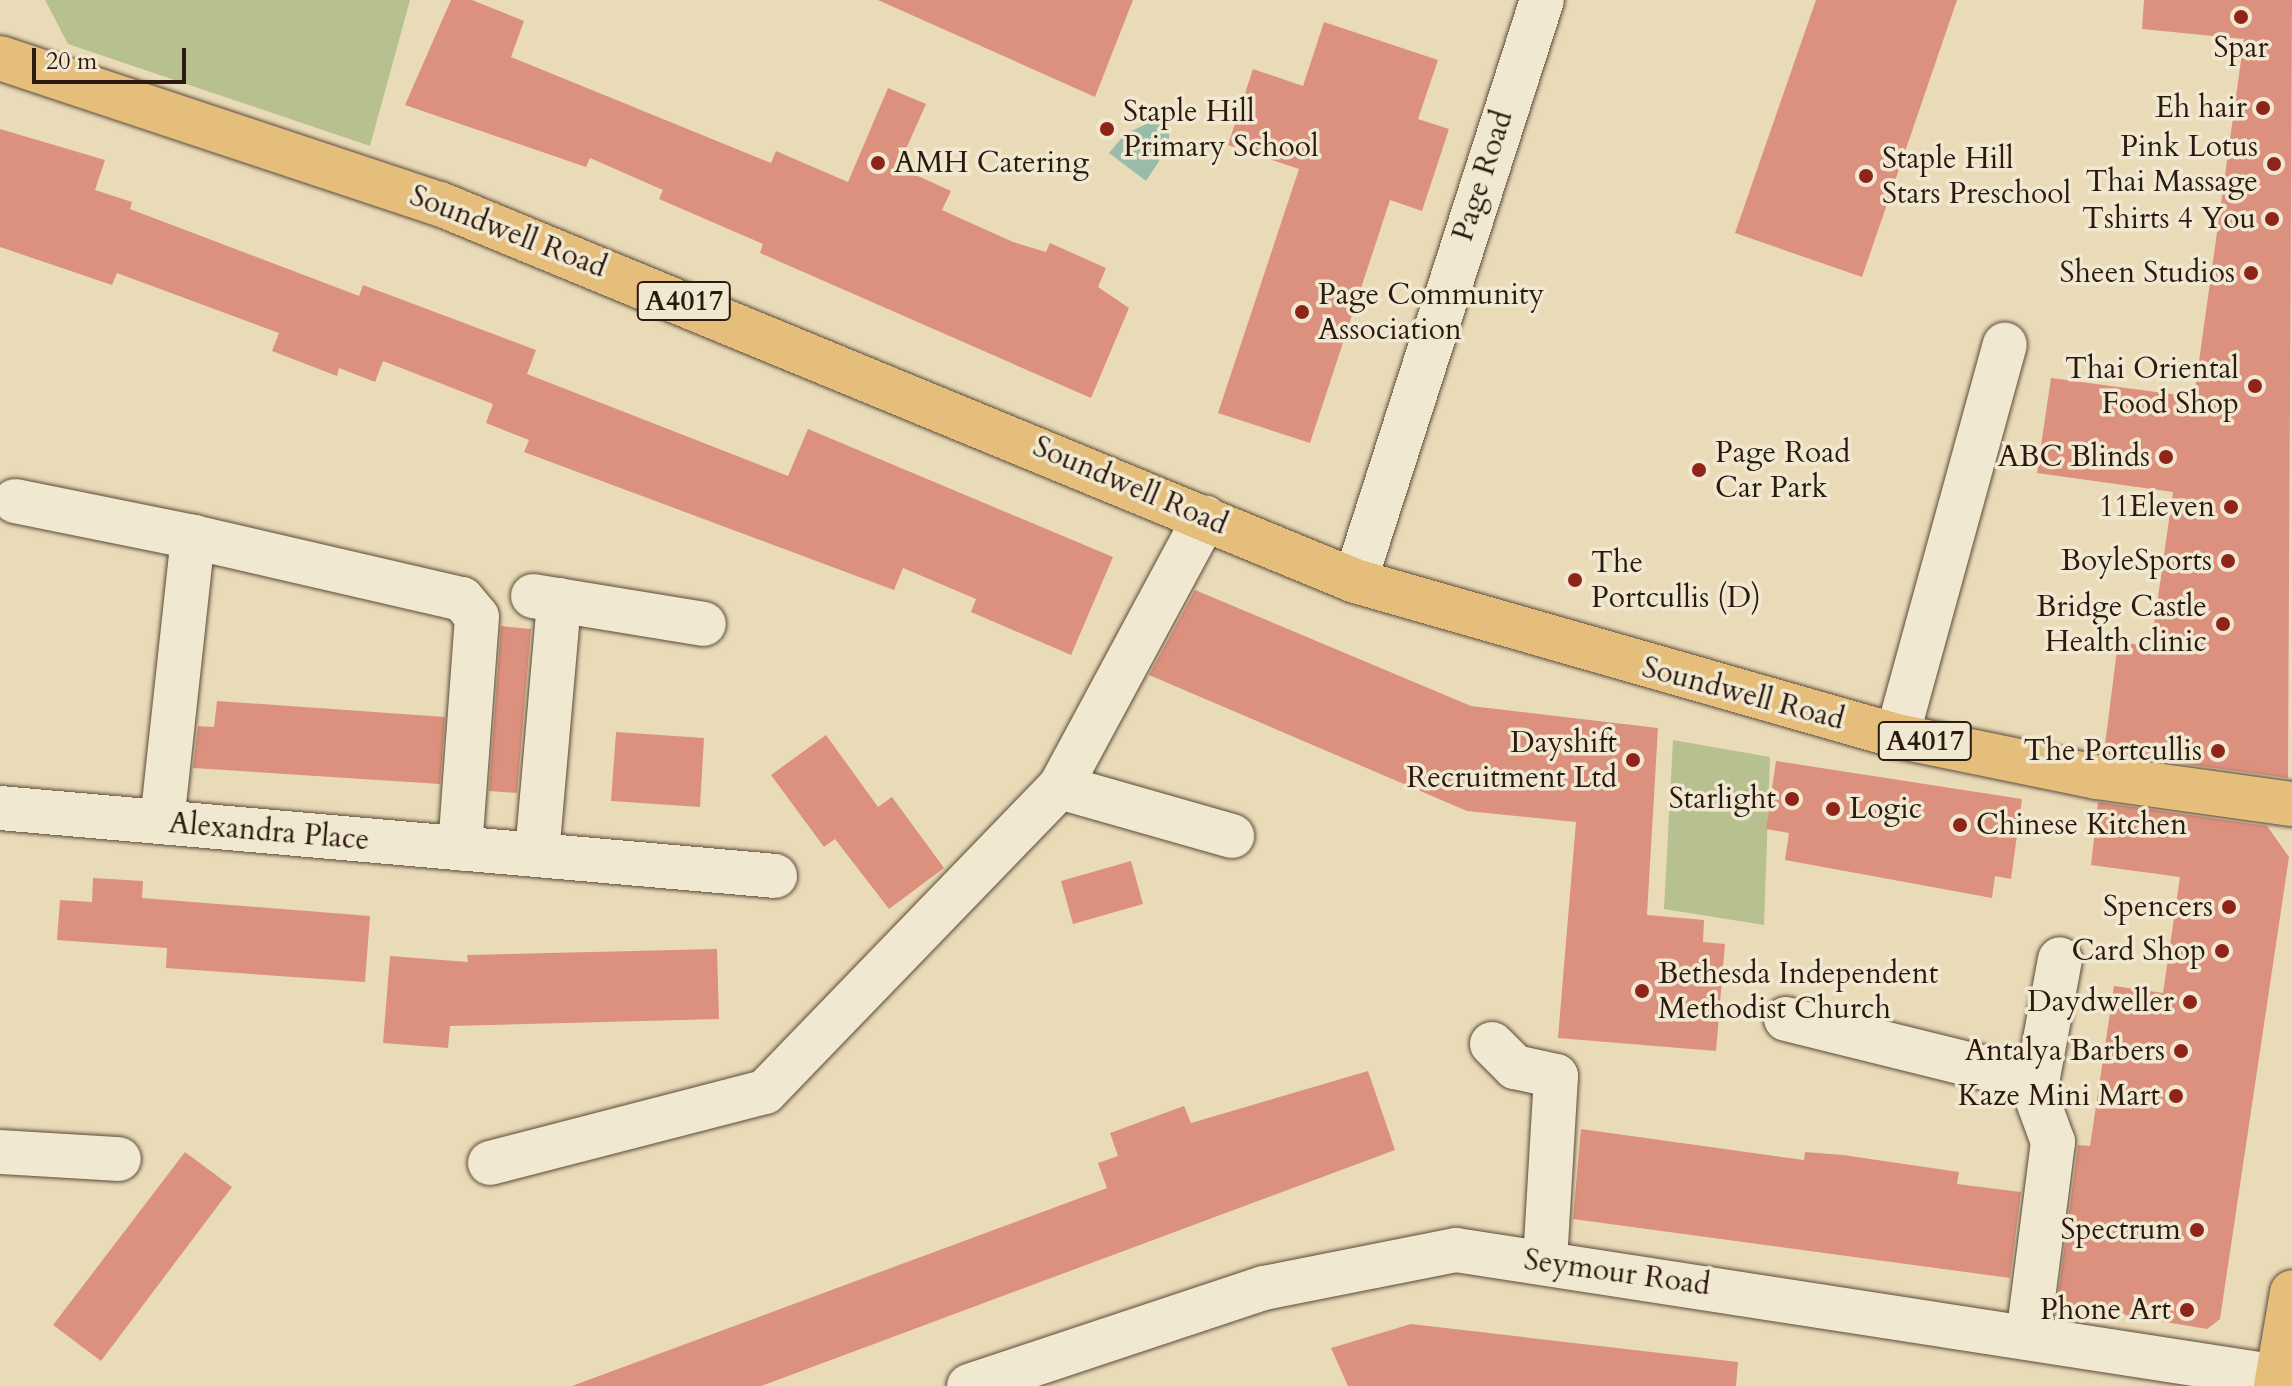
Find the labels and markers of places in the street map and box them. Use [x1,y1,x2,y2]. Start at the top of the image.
marker: Spar [2232,8,2250,26]
place label: Spar [2214,30,2268,66]
place label: Eh hair [2155,90,2247,126]
place label: Staple Hill Primary School [1123,94,1319,164]
marker: Eh hair [2254,99,2272,117]
marker: Staple Hill Primary School [1098,120,1116,138]
place label: Pink Lotus Thai Massage [2085,129,2258,200]
place label: Staple Hill Stars Preschool [1882,141,2071,212]
place label: AMH Catering [894,145,1089,181]
marker: AMH Catering [869,154,887,172]
marker: Pink Lotus Thai Massage [2265,155,2283,173]
marker: Staple Hill Stars Preschool [1857,167,1875,185]
place label: Tshirts 4 You [2082,201,2256,237]
marker: Tshirts 4 You [2263,210,2281,228]
place label: Sheen Studios [2060,255,2235,291]
marker: Sheen Studios [2242,264,2260,282]
place label: Page Community Association [1318,277,1544,348]
marker: Page Community Association [1293,303,1311,321]
place label: Thai Oriental Food Shop [2065,351,2239,422]
marker: Thai Oriental Food Shop [2246,377,2264,395]
place label: Page Road Car Park [1715,435,1850,506]
place label: ABC Blinds [1998,439,2150,475]
marker: ABC Blinds [2157,448,2175,466]
marker: Page Road Car Park [1690,461,1708,479]
place label: 11Eleven [2099,489,2215,525]
marker: 11Eleven [2222,498,2240,516]
place label: BoyleSports [2061,543,2212,579]
place label: The Portcullis (D) [1591,545,1761,616]
marker: BoyleSports [2219,552,2237,570]
marker: The Portcullis (D) [1566,571,1584,589]
place label: Bridge Castle Health clinic [2036,589,2207,660]
marker: Bridge Castle Health clinic [2214,615,2232,633]
place label: Dayshift Recruitment Ltd [1406,725,1617,796]
place label: The Portcullis [2024,733,2202,769]
marker: The Portcullis [2209,742,2227,760]
marker: Dayshift Recruitment Ltd [1624,751,1642,769]
place label: Starlight [1669,781,1776,817]
marker: Starlight [1783,790,1801,808]
place label: Logic [1849,791,1922,827]
marker: Logic [1824,800,1842,818]
place label: Chinese Kitchen [1976,807,2187,843]
marker: Chinese Kitchen [1951,816,1969,834]
place label: Spencers [2103,889,2213,925]
marker: Spencers [2220,898,2238,916]
place label: Card Shop [2071,933,2206,969]
marker: Card Shop [2213,942,2231,960]
place label: Bethesda Independent Methodist Church [1658,956,1938,1026]
marker: Bethesda Independent Methodist Church [1633,982,1651,1000]
place label: Daydweller [2027,984,2174,1020]
marker: Daydweller [2181,993,2199,1011]
place label: Antalya Barbers [1965,1033,2165,1069]
marker: Antalya Barbers [2172,1042,2190,1060]
place label: Kaze Mini Mart [1958,1078,2160,1114]
marker: Kaze Mini Mart [2167,1087,2185,1105]
place label: Spectrum [2060,1212,2181,1248]
marker: Spectrum [2188,1221,2206,1239]
place label: Phone Art [2040,1292,2171,1328]
marker: Phone Art [2178,1301,2196,1319]

